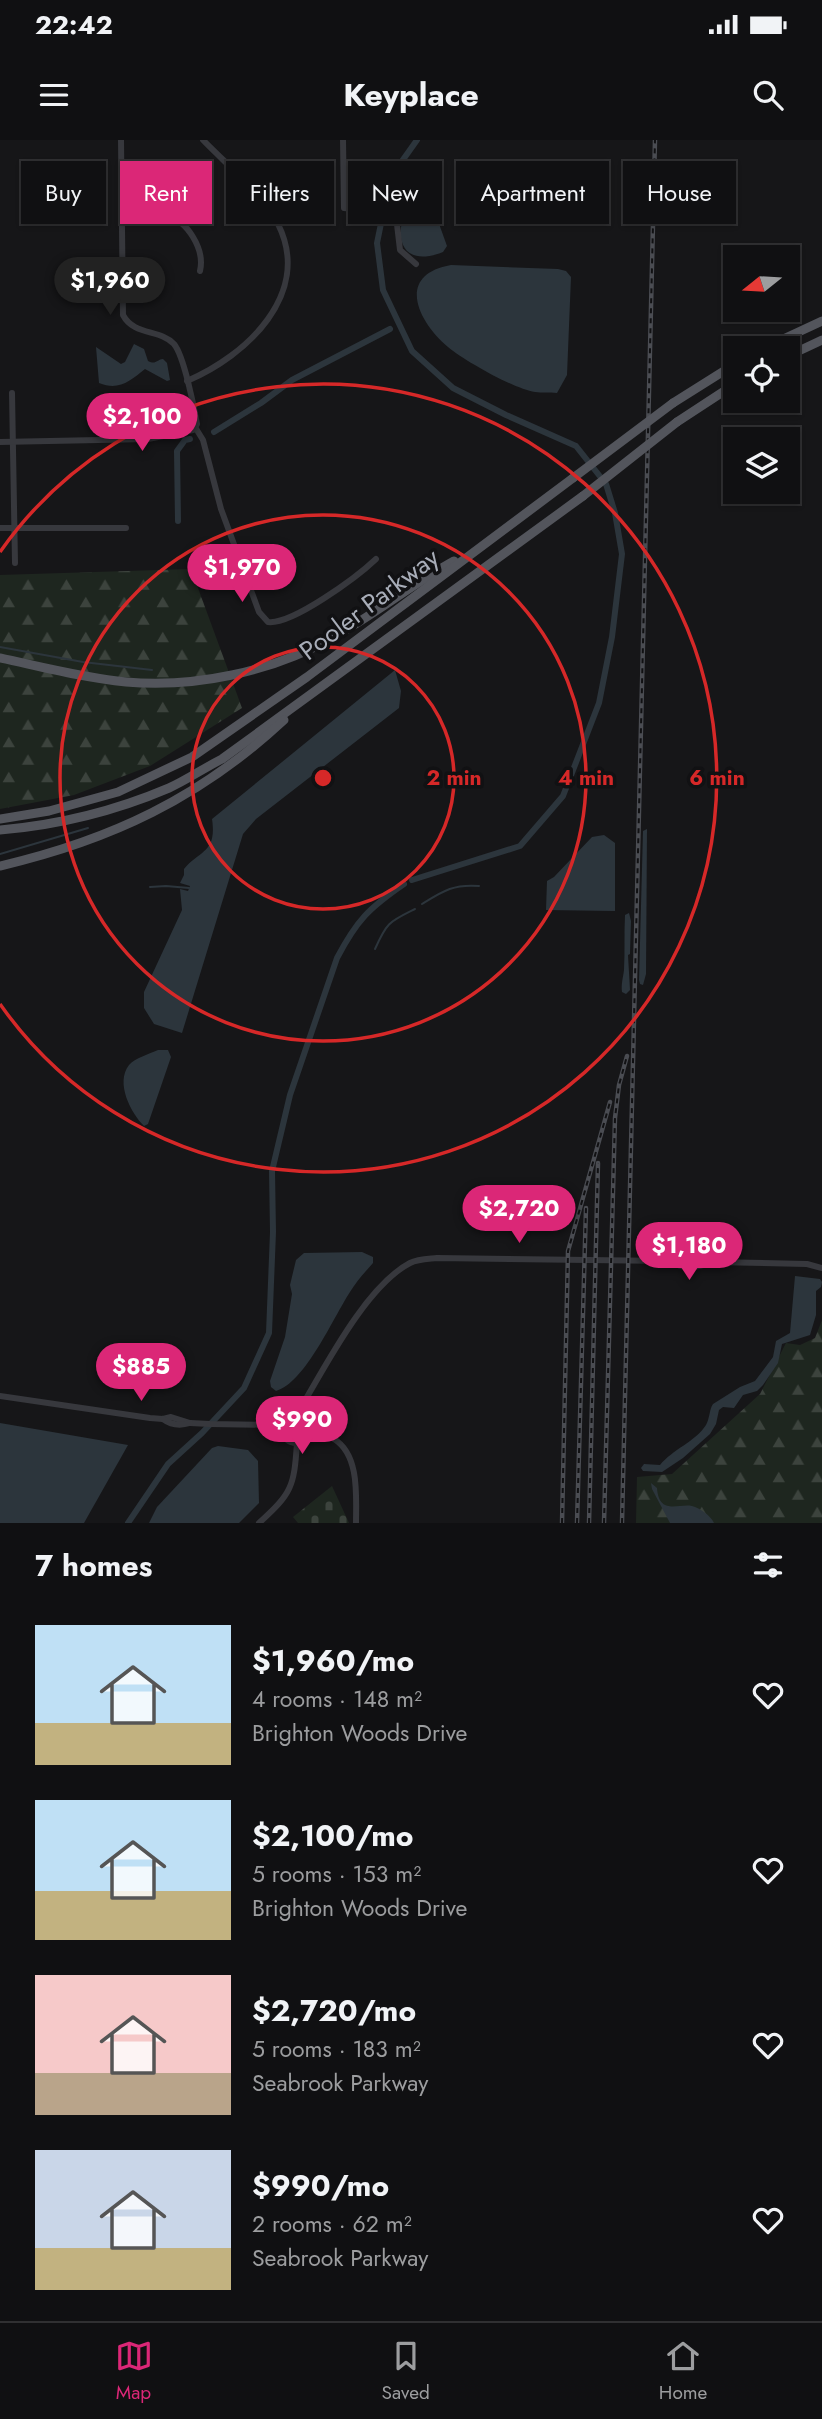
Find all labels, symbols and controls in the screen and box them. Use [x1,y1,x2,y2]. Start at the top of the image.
text: 22:42 [35,6,113,44]
text: Keyplace [343,72,479,118]
icon: menu [35,76,73,114]
icon: search [749,76,787,114]
chip: Buy [21,161,106,224]
chip: Rent [120,161,212,224]
chip: Filters [226,161,334,224]
chip: New [348,161,442,224]
chip: Apartment [456,161,609,224]
chip: House [623,161,736,224]
north arrow [723,245,800,322]
map controls [723,245,800,504]
pin: $1,960 [53,258,167,317]
text: $1,960 [70,263,150,297]
button: locate [723,336,800,413]
pin: $2,100 [85,394,199,453]
text: $2,100 [102,399,182,433]
button: layers [723,427,800,504]
street label: Pooler Parkway [291,538,447,669]
pin: $1,970 [185,545,299,604]
text: $1,970 [203,550,281,584]
text: 2 min [426,763,482,793]
text: 4 min [558,763,614,793]
text: 6 min [689,763,745,793]
centre of rings [311,766,335,790]
pin: $2,720 [462,1186,576,1245]
text: $2,720 [478,1191,560,1225]
pin: $1,180 [632,1222,746,1282]
text: $1,180 [652,1228,726,1262]
pin: $885 [100,1344,182,1403]
text: $885 [112,1349,170,1383]
pin: $990 [261,1396,343,1456]
text: $990 [272,1402,332,1436]
text: 7 homes [35,1544,152,1587]
icon: filters [749,1546,787,1584]
text: $1,960/mo [252,1639,414,1682]
icon: home [91,1653,175,1737]
icon: heart [749,1676,787,1714]
text: 4 rooms · 148 m² [252,1682,422,1716]
text: Brighton Woods Drive [252,1716,467,1750]
text: $2,100/mo [252,1814,414,1857]
icon: home [91,1828,175,1912]
icon: heart [749,1851,787,1889]
text: 5 rooms · 153 m² [252,1857,421,1891]
text: Brighton Woods Drive [252,1891,467,1925]
text: $2,720/mo [252,1989,416,2032]
icon: home [91,2003,175,2087]
icon: heart [749,2026,787,2064]
text: 5 rooms · 183 m² [252,2032,421,2066]
text: Seabrook Parkway [252,2066,428,2100]
text: $990/mo [252,2164,389,2207]
icon: home [91,2178,175,2262]
icon: heart [749,2201,787,2239]
text: 2 rooms · 62 m² [252,2207,412,2241]
text: Seabrook Parkway [252,2241,428,2275]
tab: Map [115,2337,153,2406]
tab: Saved [382,2337,430,2406]
tab: Home [659,2337,707,2406]

